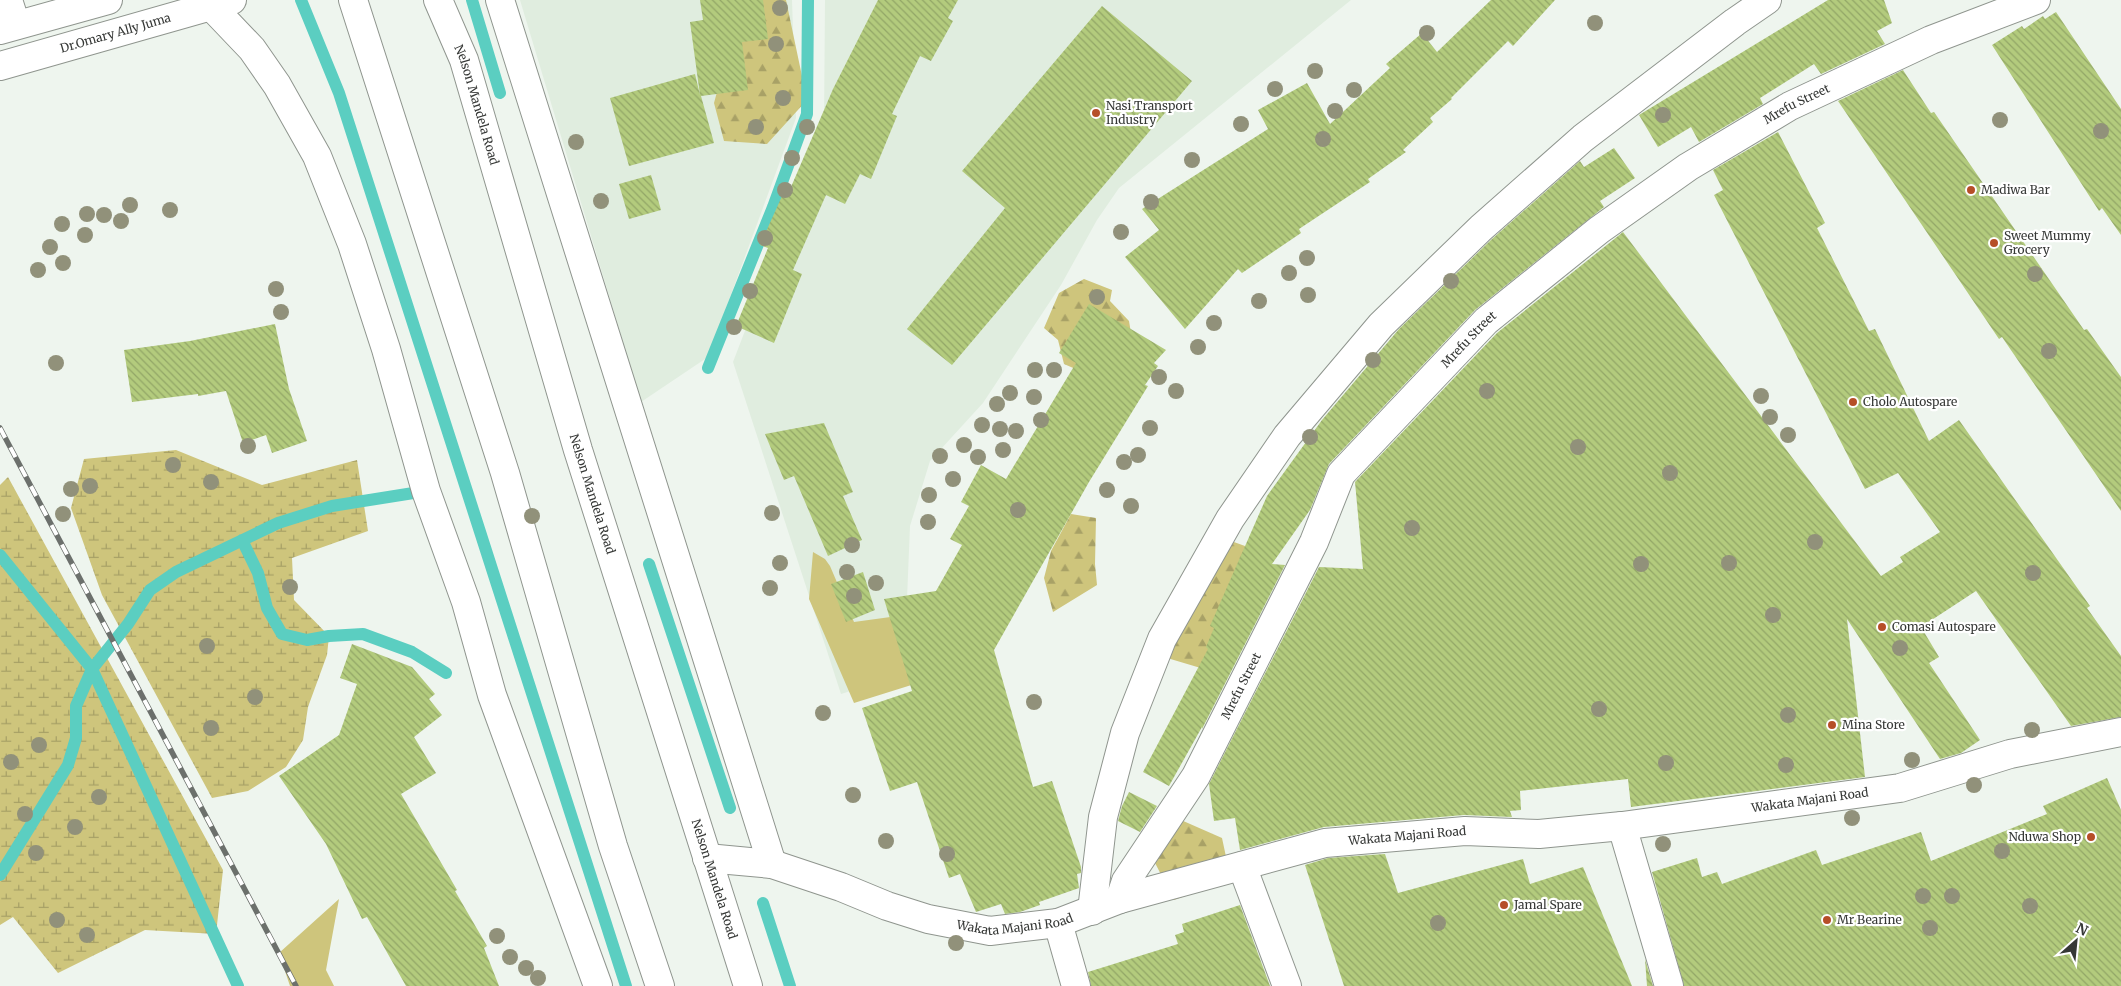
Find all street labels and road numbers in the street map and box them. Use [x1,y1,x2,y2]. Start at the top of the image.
street label: Dr.Omary Ally Juma [58,10,173,56]
street label: Nelson Mandela Road [451,42,502,167]
street label: Mrefu Street [1761,80,1832,127]
street label: Mrefu Street [1438,308,1499,370]
street label: Nelson Mandela Road [567,432,619,556]
street label: Mrefu Street [1218,650,1264,722]
street label: Wakata Majani Road [1749,784,1869,815]
street label: Nelson Mandela Road [689,817,741,941]
street label: Wakata Majani Road [1347,823,1467,848]
street label: Wakata Majani Road [954,910,1075,938]

